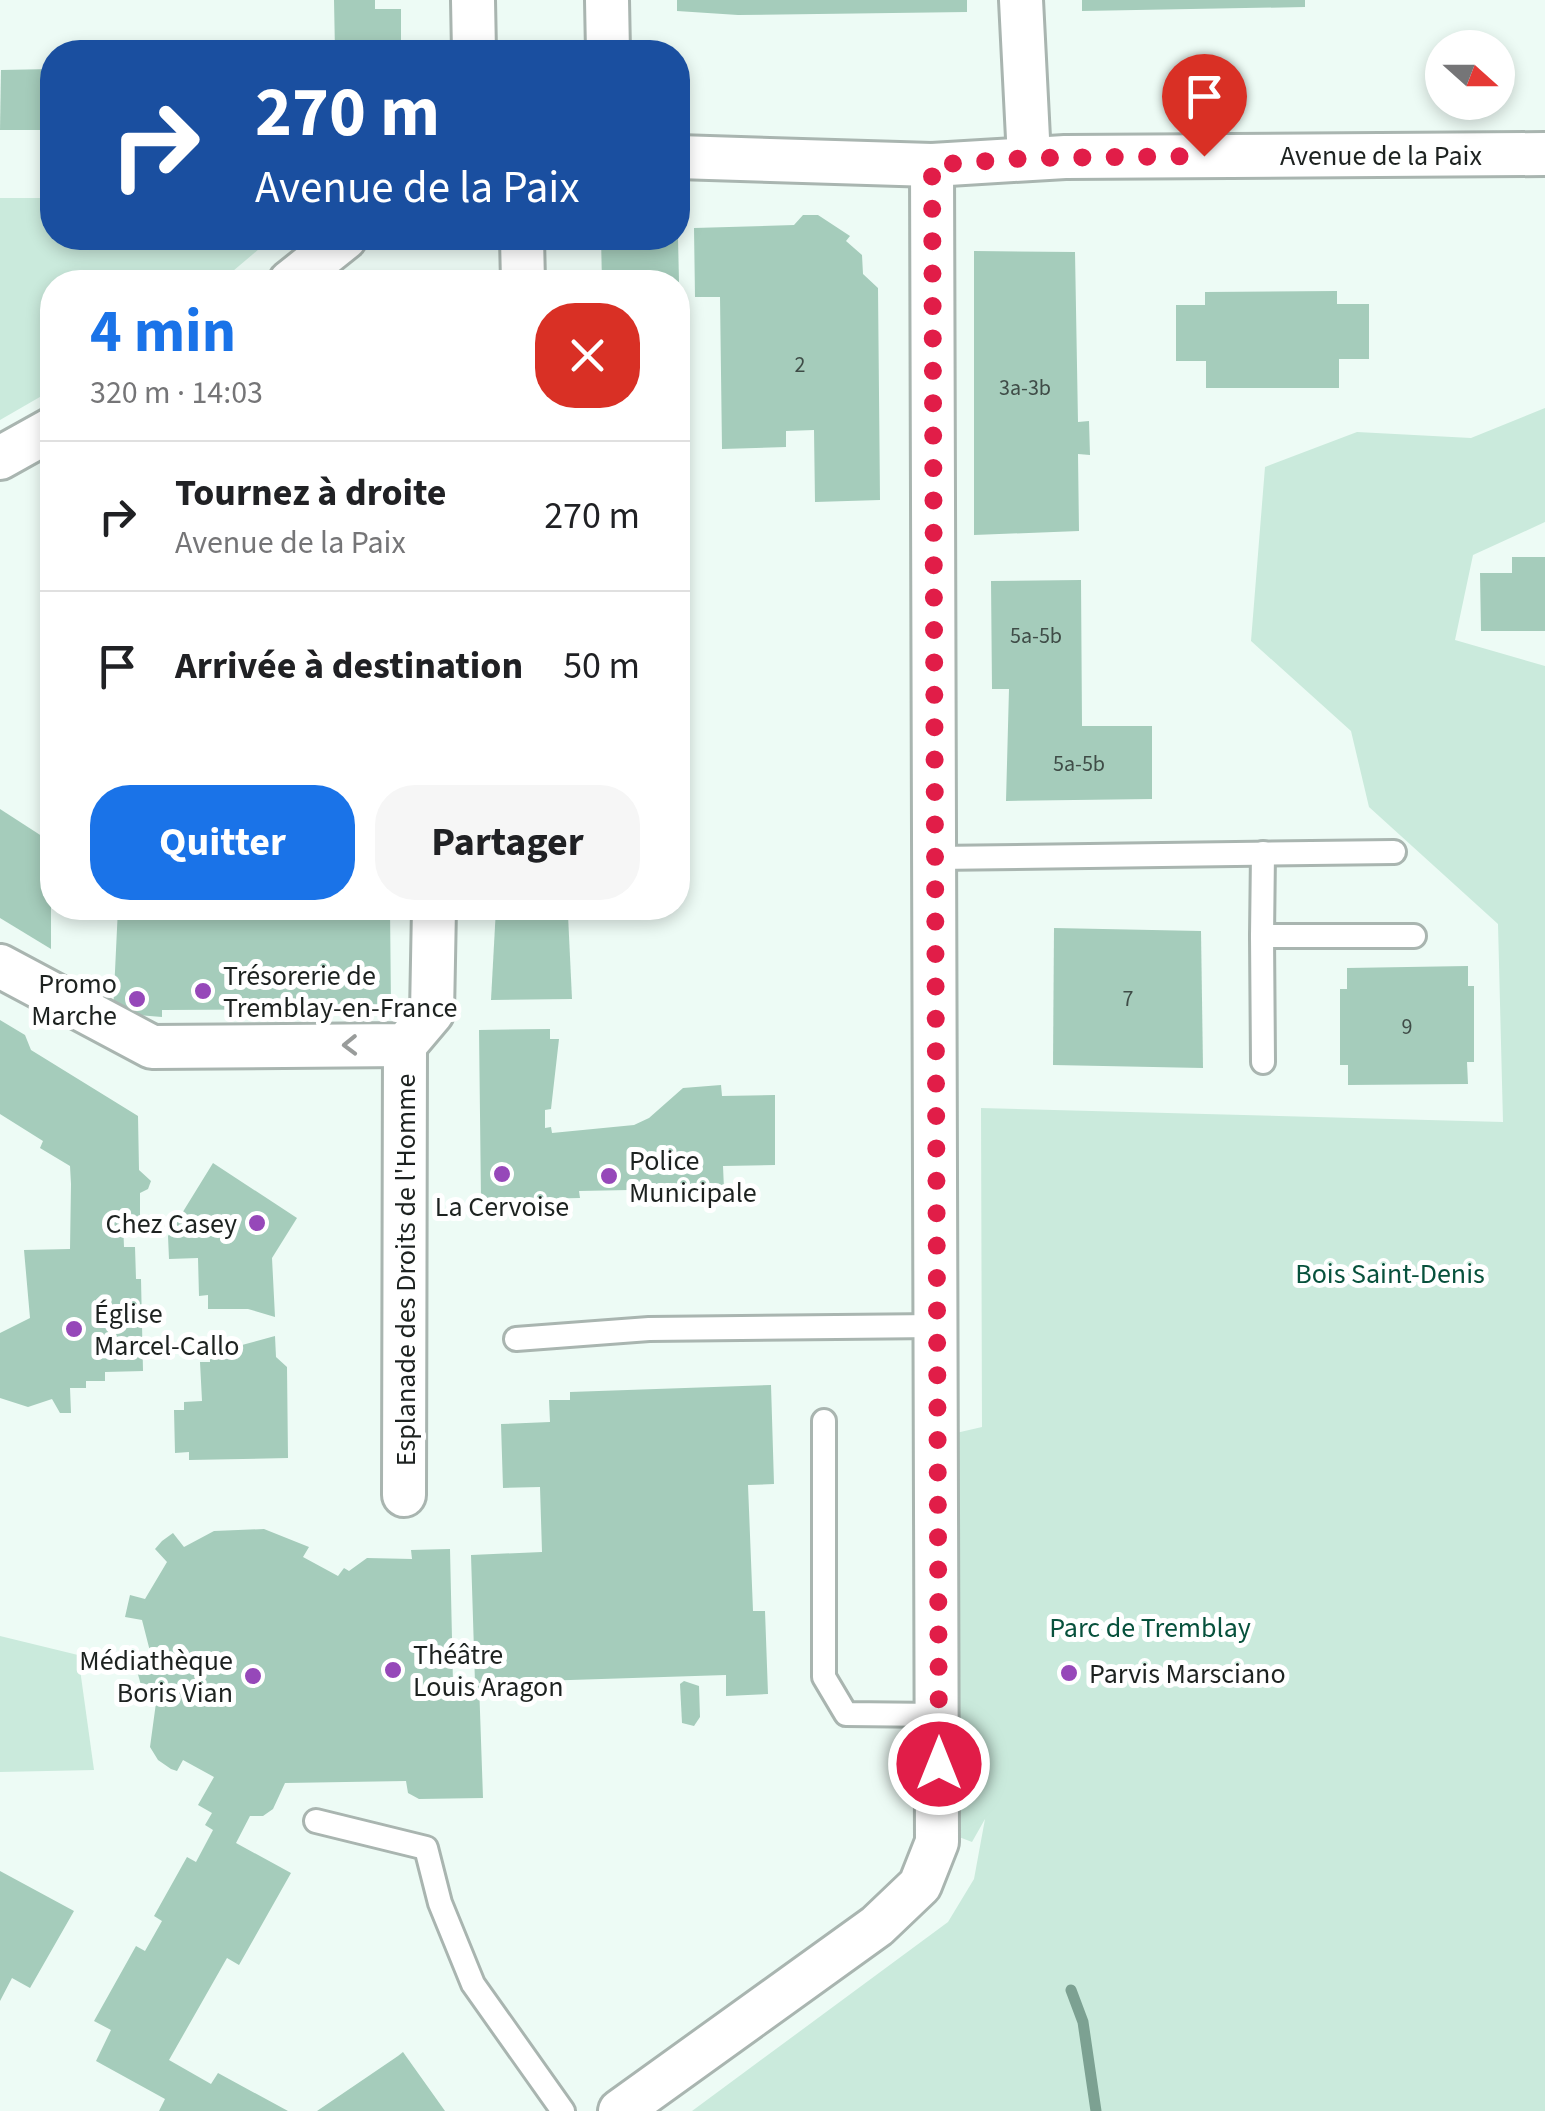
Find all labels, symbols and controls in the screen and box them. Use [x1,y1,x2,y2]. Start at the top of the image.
north arrow [1425,30,1515,120]
map controls [1425,30,1515,120]
pin [1162,54,1247,157]
text: 270 m [255,63,440,163]
icon: arrive [1177,69,1232,124]
icon: right [90,80,220,210]
street label: Avenue de la Paix [1280,136,1482,176]
text: Avenue de la Paix [255,156,580,220]
text: 4 min [90,290,236,375]
button: close [535,303,640,408]
house number: 2 [795,349,805,381]
text: 320 m · 14:03 [90,370,263,416]
house number: 3a-3b [999,372,1051,404]
text: Tournez à droite [175,466,447,520]
icon: right [90,489,145,544]
text: 270 m [544,489,640,543]
text: Avenue de la Paix [175,520,406,566]
house number: 5a-5b [1010,620,1062,652]
icon: arrive [90,639,145,694]
text: Arrivée à destination [175,639,523,693]
text: 50 m [563,639,640,693]
house number: 5a-5b [1053,748,1105,780]
button: Quitter [90,785,355,900]
button: Partager [375,785,640,900]
place label: Trésorerie de Tremblay-en-France [223,956,458,1028]
place label: Promo Marche [31,964,117,1036]
marker: Trésorerie de Tremblay-en-France [192,980,214,1002]
house number: 7 [1123,983,1134,1015]
marker: Promo Marche [126,988,148,1010]
house number: 9 [1402,1011,1412,1043]
one-way arrow [342,1035,358,1056]
street label: Esplanade des Droits de l'Homme [386,1074,426,1466]
place label: Police Municipale [629,1141,757,1213]
marker: La Cervoise [491,1163,513,1185]
marker: Police Municipale [598,1165,620,1187]
place label: La Cervoise [435,1187,569,1227]
place label: Chez Casey [105,1204,237,1244]
marker: Chez Casey [246,1212,268,1234]
park label: Bois Saint-Denis [1295,1254,1485,1294]
place label: Église Marcel-Callo [94,1294,239,1366]
marker: Église Marcel-Callo [63,1318,85,1340]
park label: Parc de Tremblay [1049,1608,1251,1648]
place label: Théâtre Louis Aragon [413,1635,564,1707]
place label: Médiathèque Boris Vian [79,1641,233,1713]
place label: Parvis Marsciano [1089,1654,1286,1694]
marker: Théâtre Louis Aragon [382,1659,404,1681]
marker: Parvis Marsciano [1058,1662,1080,1684]
marker: Médiathèque Boris Vian [242,1665,264,1687]
position arrow [887,1712,991,1816]

